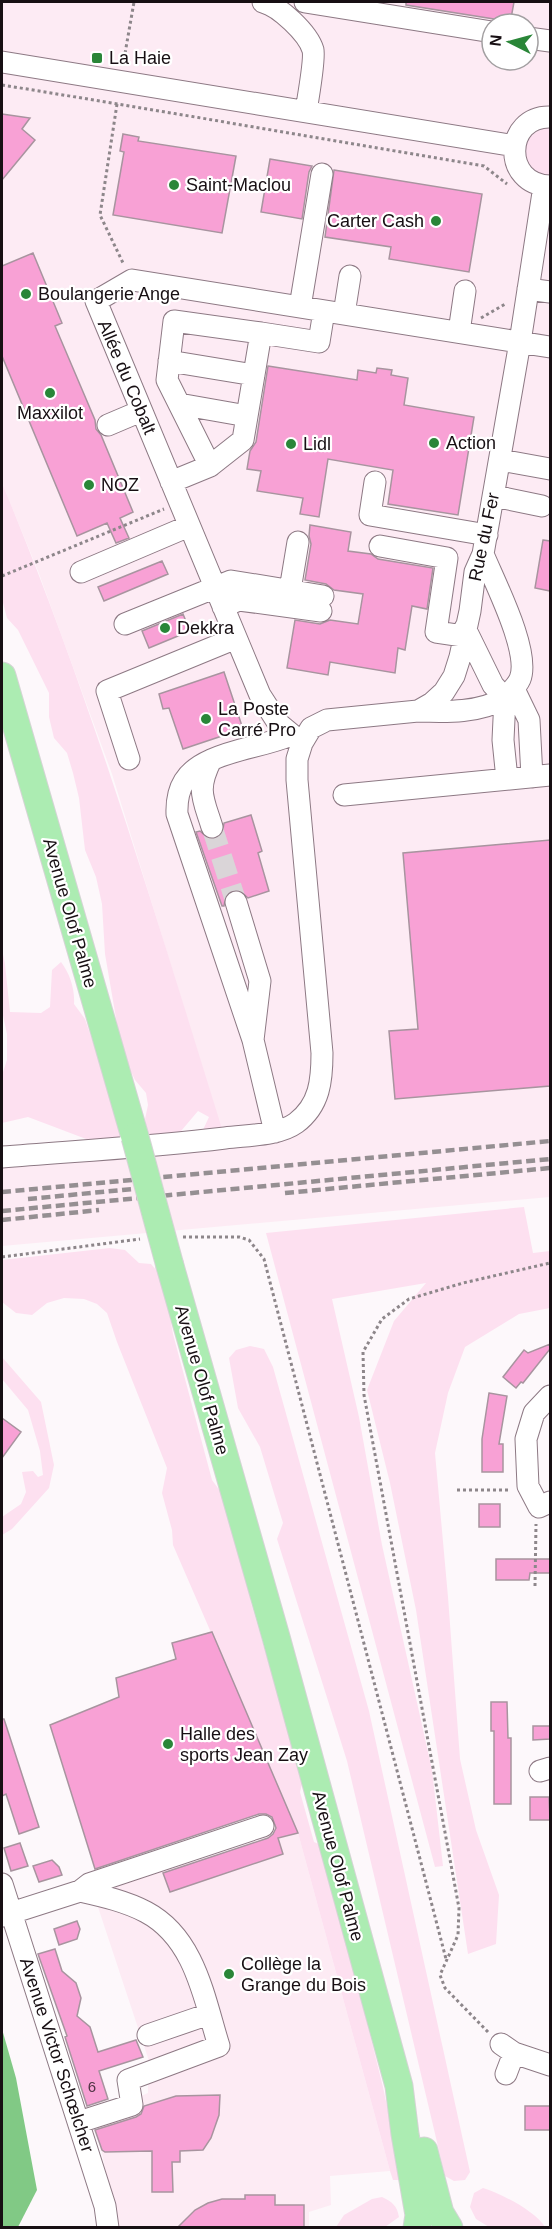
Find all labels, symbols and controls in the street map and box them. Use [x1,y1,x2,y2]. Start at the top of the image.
north arrow [480,12,540,72]
text: N [487,34,505,47]
place label: La Haie [109,48,171,68]
marker: La Haie [90,51,104,65]
place label: Saint-Maclou [186,175,291,195]
marker: Saint-Maclou [167,178,181,192]
place label: Carter Cash [327,211,424,231]
marker: Carter Cash [429,214,443,228]
place label: Boulangerie Ange [38,284,180,304]
marker: Boulangerie Ange [19,287,33,301]
street label: Allée du Cobalt [94,317,160,437]
marker: Maxxilot [43,386,57,400]
place label: Maxxilot [17,403,83,423]
place label: Action [446,433,496,453]
place label: Lidl [303,434,331,454]
marker: Action [427,436,441,450]
marker: Lidl [284,437,298,451]
place label: NOZ [101,475,139,495]
marker: NOZ [82,478,96,492]
street label: Rue du Fer [465,491,503,583]
place label: Dekkra [177,618,235,638]
marker: Dekkra [158,621,172,635]
place label: La Poste Carré Pro [218,699,296,740]
marker: La Poste Carré Pro [199,712,213,726]
street label: Avenue Olof Palme [39,836,101,990]
street label: Avenue Olof Palme [171,1303,233,1457]
place label: Halle des sports Jean Zay [180,1724,308,1765]
marker: Halle des sports Jean Zay [161,1737,175,1751]
street label: Avenue Olof Palme [308,1789,368,1943]
place label: Collège la Grange du Bois [241,1954,366,1995]
street label: Avenue Victor Schœlcher [16,1955,98,2155]
marker: Collège la Grange du Bois [222,1967,236,1981]
house number: 6 [88,2078,96,2095]

